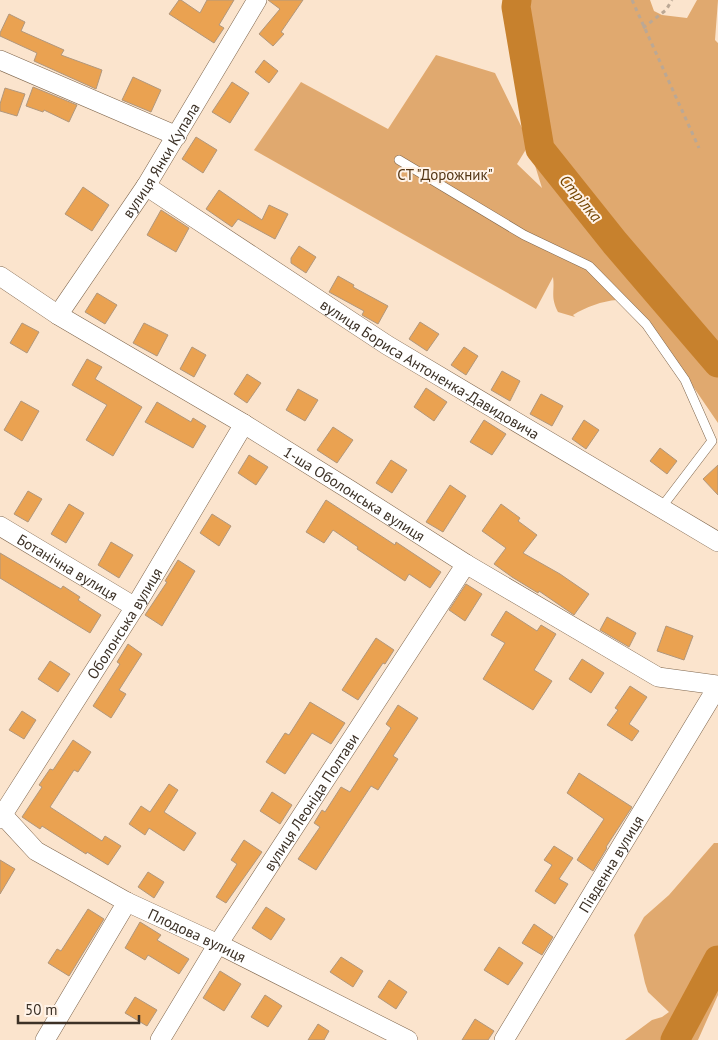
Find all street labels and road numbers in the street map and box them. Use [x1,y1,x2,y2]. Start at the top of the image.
street label: вулиця Янки Купала [118,99,203,221]
street label: вулиця Бориса Антоненка-Давидовича [317,294,543,443]
street label: 1-ша Оболонська вулиця [280,442,429,545]
street label: Ботанічна вулиця [14,529,122,604]
street label: Оболонська вулиця [82,564,166,682]
street label: вулиця Леоніда Полтави [259,729,363,874]
street label: Південна вулиця [574,812,647,916]
street label: Плодова вулиця [145,904,249,966]

